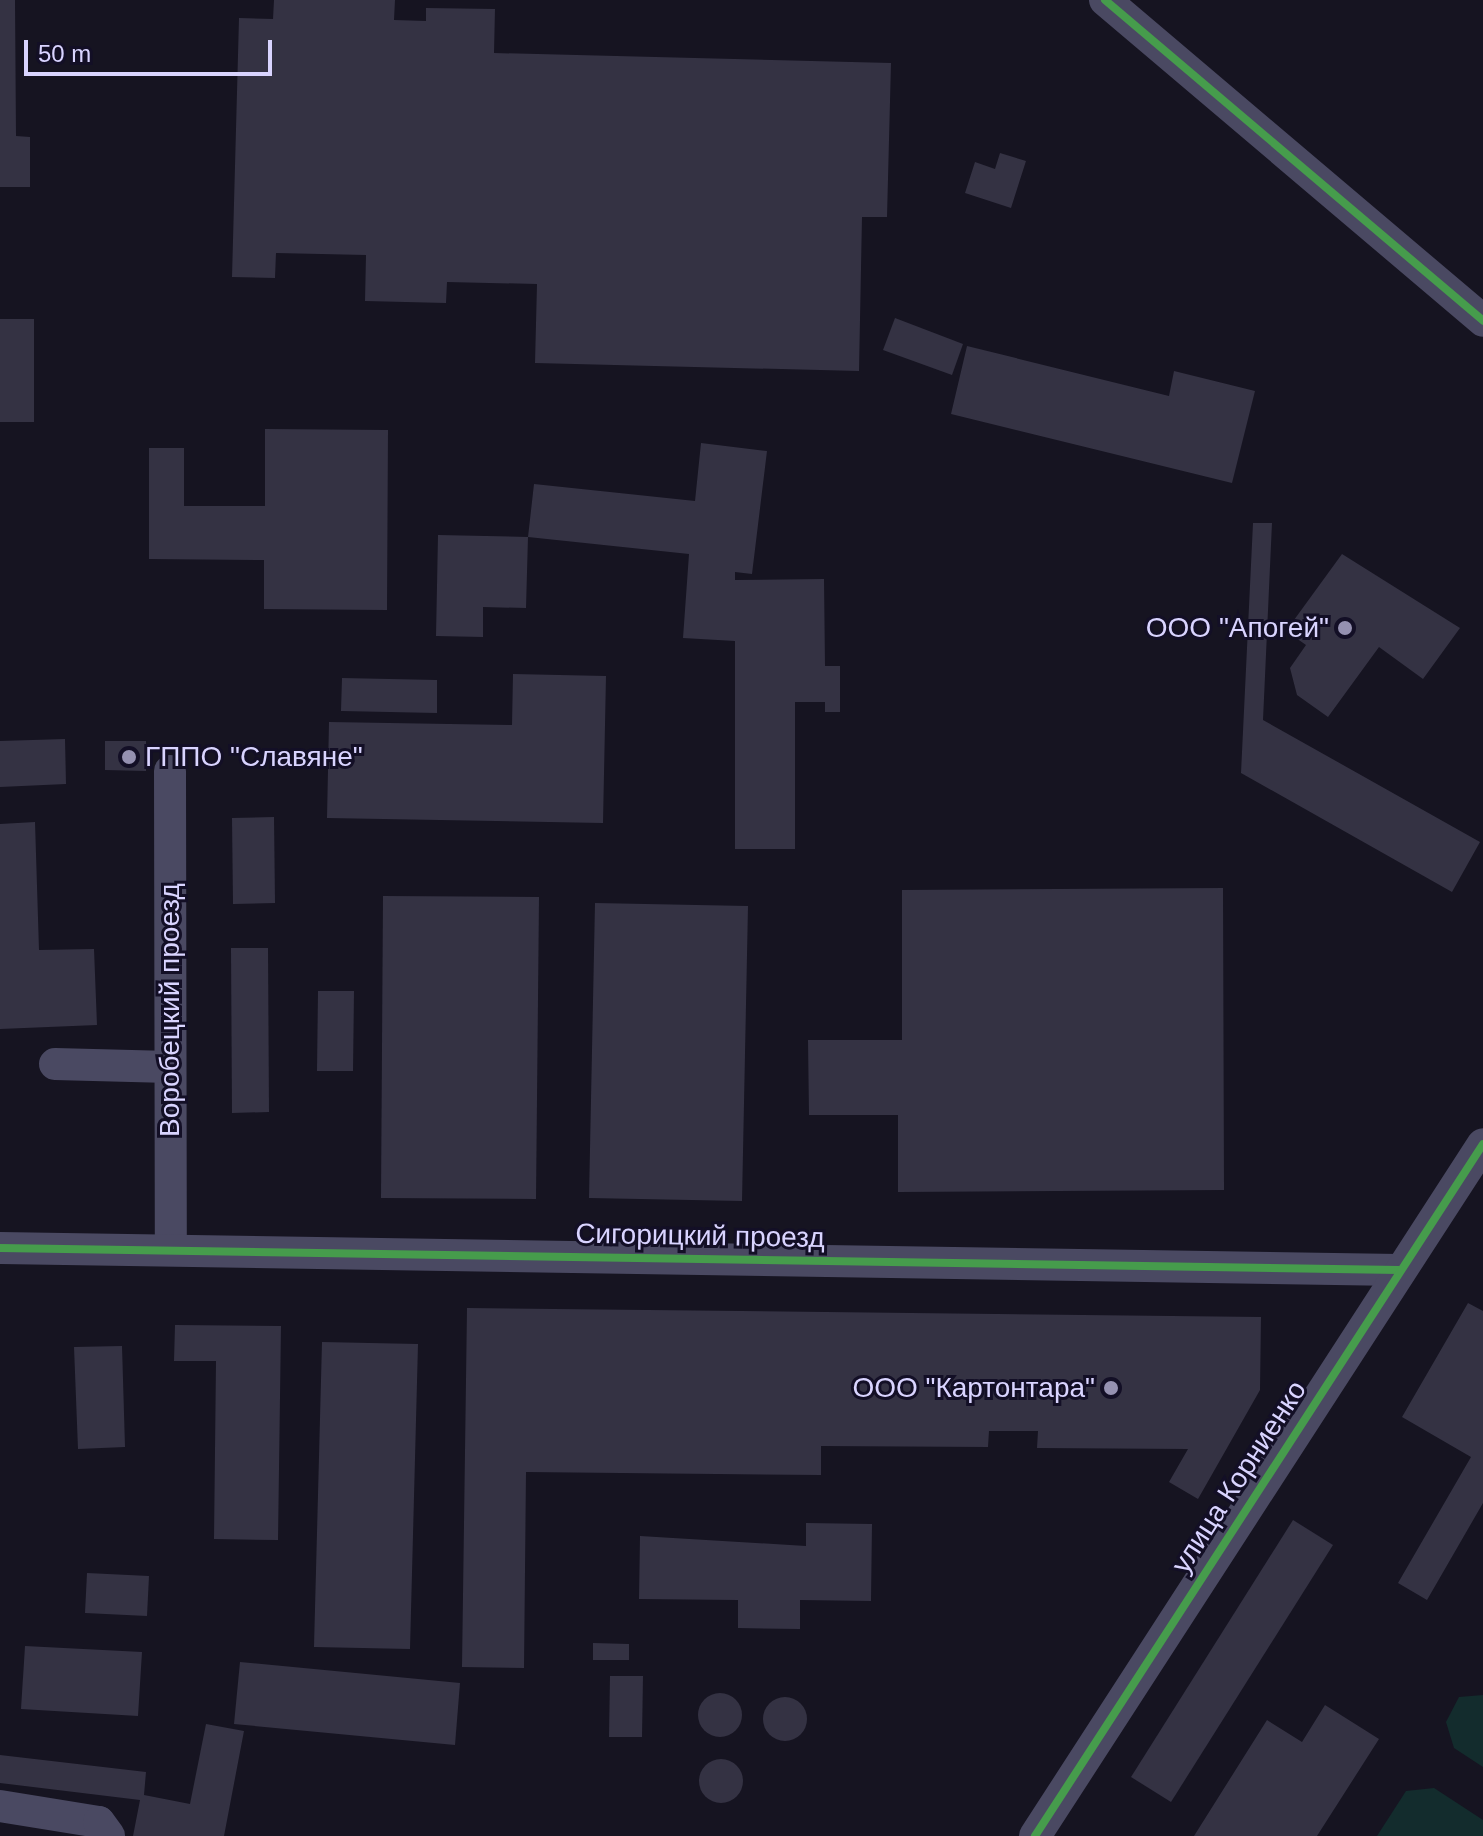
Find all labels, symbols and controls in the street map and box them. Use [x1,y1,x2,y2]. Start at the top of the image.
scale bar [28,24,276,74]
text: 50 m [38,40,91,67]
place label: ООО "Апогей" [1146,611,1329,645]
marker: ООО "Апогей" [1336,619,1354,637]
place label: ГППО "Славяне" [145,740,363,774]
marker: ГППО "Славяне" [120,748,138,766]
street label: Воробецкий проезд [153,883,187,1137]
street label: Сигорицкий проезд [575,1217,825,1255]
place label: ООО "Картонтара" [852,1371,1095,1405]
street label: улица Корниенко [1164,1375,1314,1579]
marker: ООО "Картонтара" [1102,1379,1120,1397]

